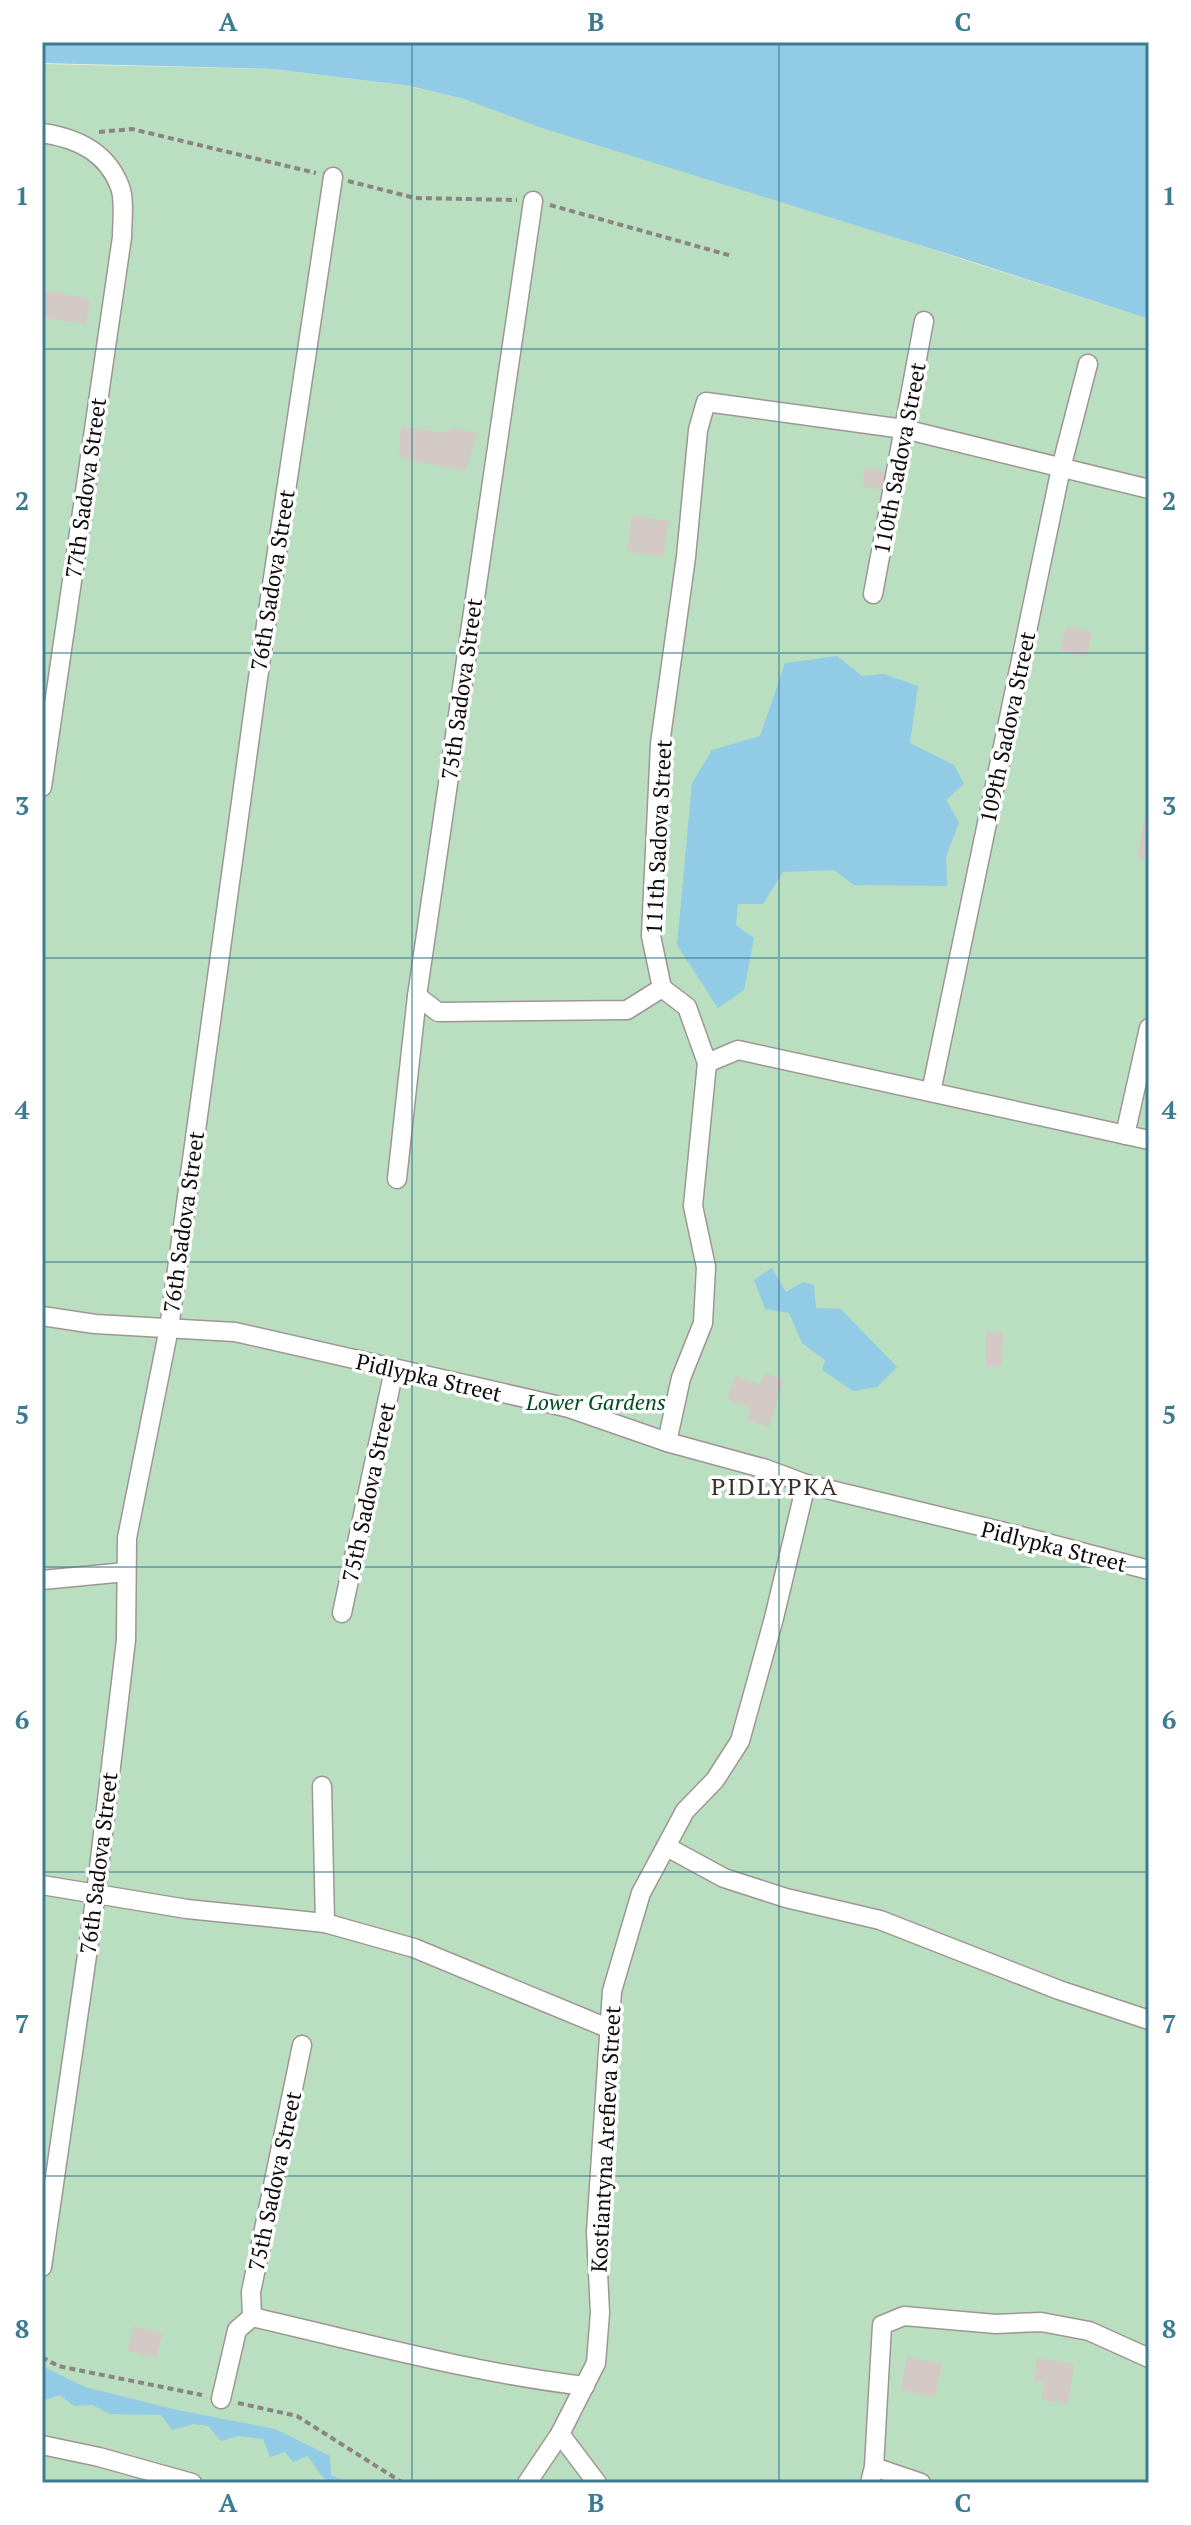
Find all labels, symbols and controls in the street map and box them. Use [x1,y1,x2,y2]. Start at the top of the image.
text: A [219,4,238,38]
text: B [588,4,604,38]
text: C [955,4,971,38]
text: 1 [15,178,29,212]
text: 1 [1162,178,1176,212]
street label: 110th Sadova Street [866,360,932,556]
street label: 77th Sadova Street [58,396,112,580]
text: 2 [15,483,29,517]
text: 2 [1162,483,1176,517]
street label: 76th Sadova Street [243,487,301,673]
street label: 75th Sadova Street [434,596,488,782]
street label: 109th Sadova Street [973,629,1041,825]
street label: 111th Sadova Street [638,739,678,935]
text: 3 [15,788,29,822]
text: 3 [1162,788,1176,822]
text: 4 [15,1092,30,1126]
text: 4 [1162,1092,1177,1126]
street label: 76th Sadova Street [156,1129,210,1315]
street label: Pidlypka Street [353,1346,505,1408]
park label: Lower Gardens [525,1387,666,1416]
text: 5 [15,1397,29,1431]
text: 5 [1162,1397,1176,1431]
street label: 75th Sadova Street [335,1399,401,1585]
district label: PIDLYPKA [711,1470,839,1502]
street label: Pidlypka Street [978,1514,1130,1578]
text: 6 [15,1702,29,1736]
text: 6 [1162,1702,1176,1736]
street label: 76th Sadova Street [72,1770,124,1956]
street label: Kostiantyna Arefieva Street [584,2005,626,2273]
text: 7 [15,2006,29,2040]
text: 7 [1162,2006,1176,2040]
street label: 75th Sadova Street [241,2088,307,2274]
text: 8 [15,2311,29,2345]
text: 8 [1162,2311,1176,2345]
text: A [219,2485,238,2519]
text: B [588,2485,604,2519]
text: C [955,2485,971,2519]

